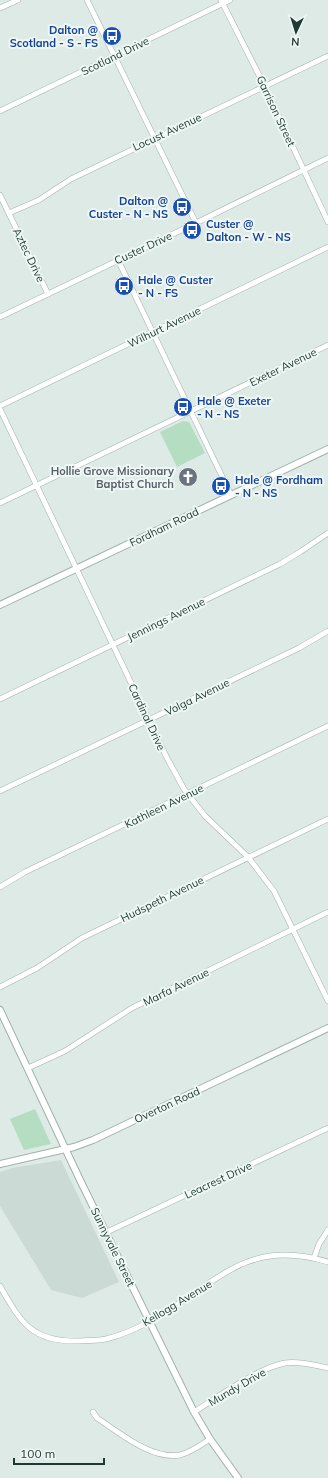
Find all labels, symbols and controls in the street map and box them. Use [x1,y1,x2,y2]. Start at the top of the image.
north arrow [276,12,316,52]
place label: Dalton @ Scotland - S - FS [10,23,98,50]
bus stop icon: Dalton @ Scotland - S - FS [101,25,123,47]
street label: Scotland Drive [79,33,151,79]
text: N [291,35,300,49]
street label: Garrison Street [253,73,299,149]
street label: Locust Avenue [130,110,204,154]
place label: Dalton @ Custer - N - NS [89,194,168,221]
bus stop icon: Dalton @ Custer - N - NS [171,196,193,218]
place label: Custer @ Dalton - W - NS [206,217,291,244]
bus stop icon: Custer @ Dalton - W - NS [181,219,203,241]
street label: Aztec Drive [10,226,48,284]
street label: Custer Drive [112,228,174,268]
place label: Hale @ Custer - N - FS [138,273,213,300]
bus stop icon: Hale @ Custer - N - FS [113,275,135,297]
street label: Wilhurt Avenue [125,303,203,351]
street label: Exeter Avenue [247,345,319,389]
place label: Hale @ Exeter - N - NS [197,394,271,421]
bus stop icon: Hale @ Exeter - N - NS [172,396,194,418]
place label: Hollie Grove Missionary Baptist Church [51,464,174,491]
church icon: Hollie Grove Missionary Baptist Church [177,466,199,488]
place label: Hale @ Fordham - N - NS [235,473,323,500]
bus stop icon: Hale @ Fordham - N - NS [210,475,232,497]
street label: Fordham Road [127,504,201,550]
street label: Jennings Avenue [125,594,207,644]
street label: Volga Avenue [162,675,232,719]
street label: Cardinal Drive [125,681,169,753]
street label: Kathleen Avenue [122,781,206,831]
street label: Hudspeth Avenue [118,873,206,925]
street label: Marfa Avenue [141,965,211,1009]
street label: Overton Road [132,1084,202,1126]
street label: Leacrest Drive [182,1158,254,1202]
street label: Sunnyvale Street [88,1205,138,1289]
street label: Kellogg Avenue [140,1277,214,1329]
street label: Mundy Drive [206,1365,268,1409]
scale bar [14,1440,104,1466]
text: 100 m [20,1446,55,1461]

